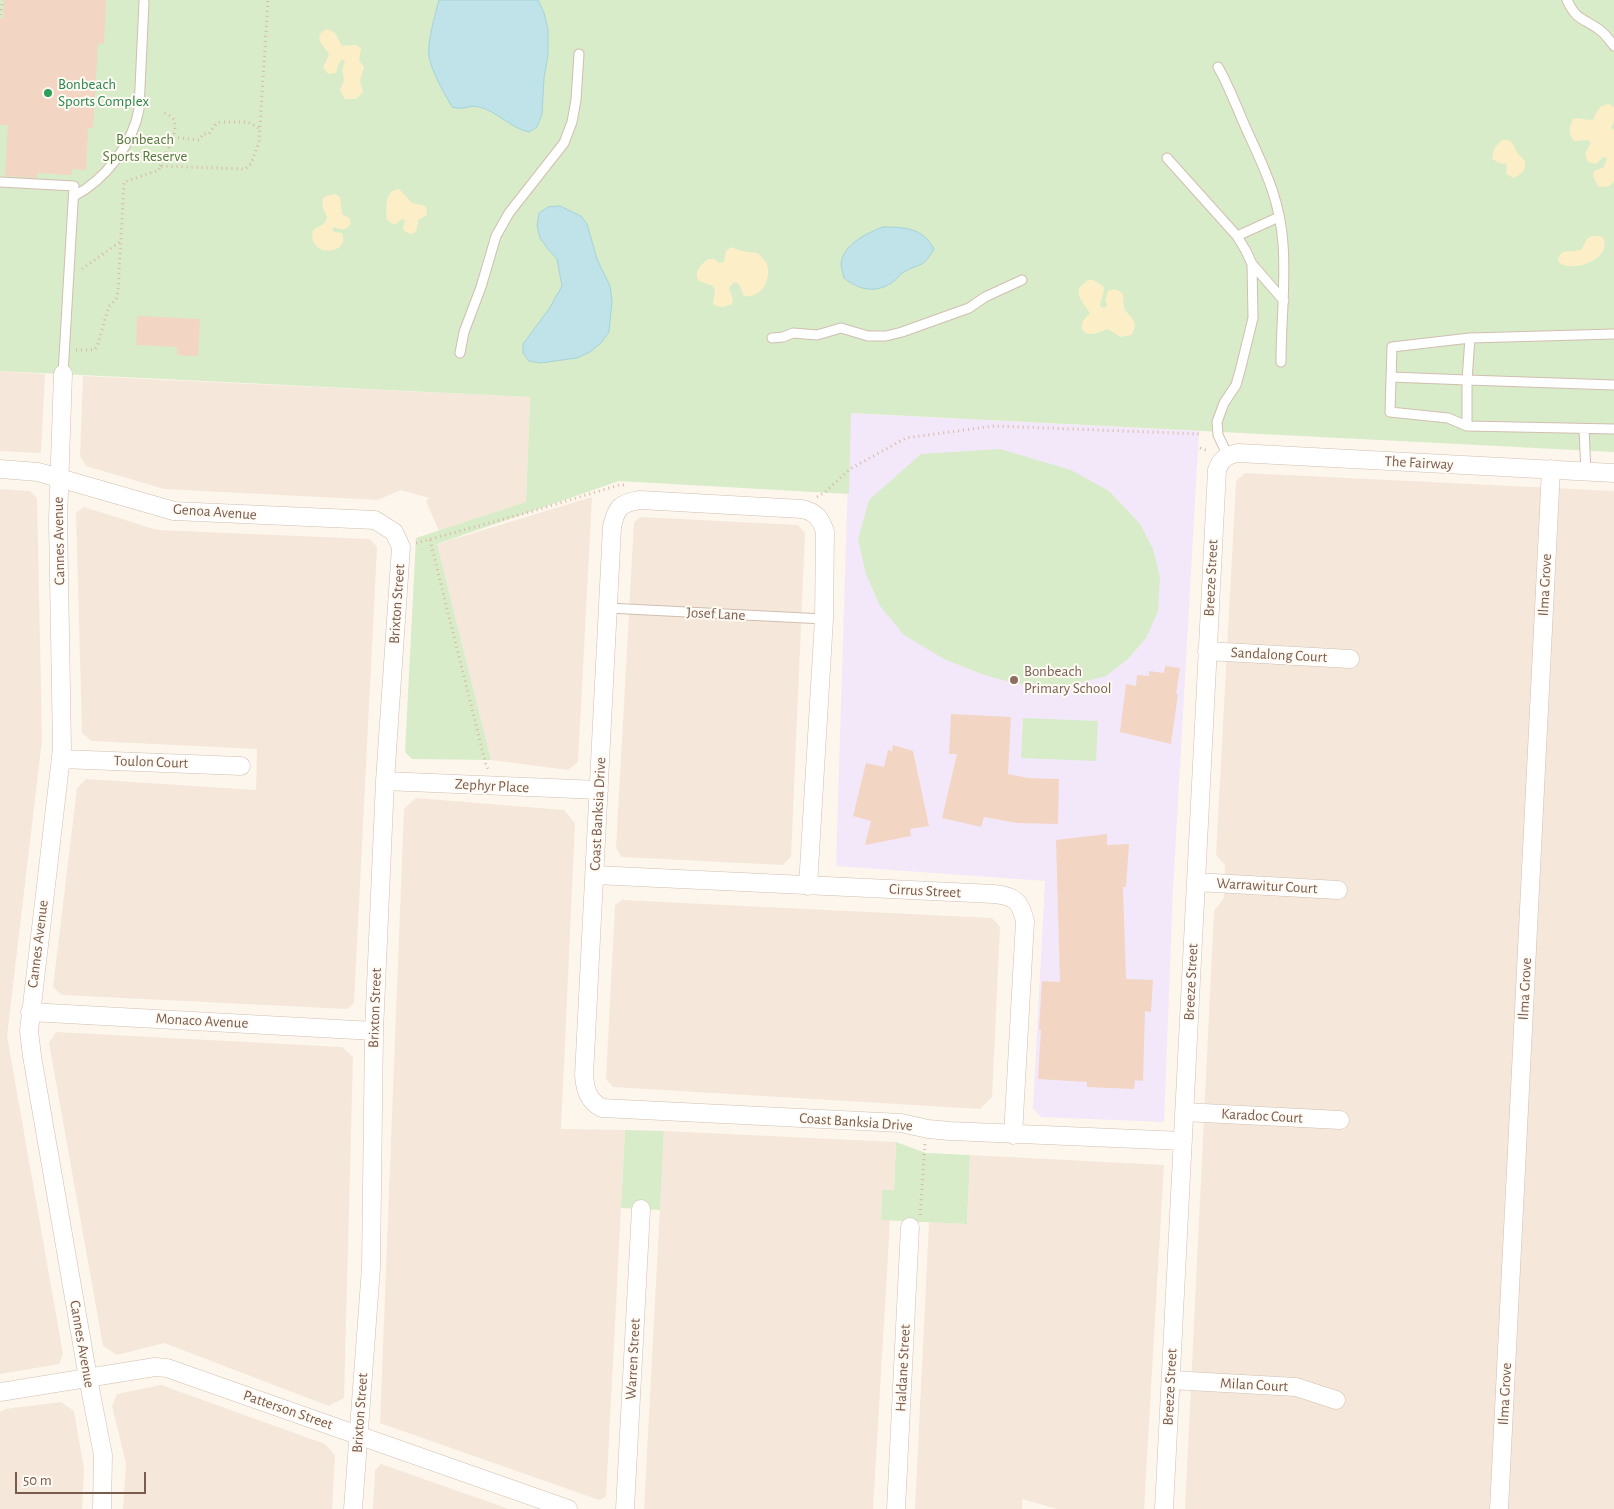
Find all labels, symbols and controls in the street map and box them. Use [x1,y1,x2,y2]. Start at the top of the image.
place label: Bonbeach Sports Complex [58,75,149,110]
marker: Bonbeach Sports Complex [42,87,54,99]
park label: Bonbeach Sports Reserve [103,130,187,165]
street label: The Fairway [1384,452,1454,474]
street label: Cannes Avenue [49,497,69,585]
street label: Genoa Avenue [173,500,257,524]
street label: Breeze Street [1200,539,1222,617]
street label: Ilma Grove [1534,553,1556,617]
street label: Brixton Street [385,563,409,645]
street label: Josef Lane [686,603,746,625]
street label: Sandalong Court [1230,643,1328,667]
place label: Bonbeach Primary School [1024,662,1112,697]
marker: Bonbeach Primary School [1008,674,1020,686]
street label: Toulon Court [113,752,189,772]
street label: Coast Banksia Drive [586,757,610,871]
street label: Zephyr Place [454,775,530,797]
street label: Warrawitur Court [1216,874,1318,898]
street label: Cirrus Street [889,880,961,902]
street label: Cannes Avenue [24,899,52,989]
street label: Breeze Street [1180,943,1202,1021]
street label: Ilma Grove [1514,957,1536,1021]
street label: Brixton Street [365,968,385,1048]
street label: Monaco Avenue [155,1010,249,1032]
street label: Karadoc Court [1221,1105,1303,1127]
street label: Coast Banksia Drive [799,1109,913,1135]
street label: Cannes Avenue [65,1299,99,1389]
street label: Warren Street [622,1318,644,1400]
street label: Haldane Street [892,1324,914,1412]
street label: Breeze Street [1159,1348,1181,1426]
street label: Ilma Grove [1494,1362,1516,1426]
street label: Brixton Street [348,1372,372,1454]
street label: Milan Court [1219,1374,1289,1396]
street label: Patterson Street [241,1386,335,1434]
scale bar [18,1462,149,1494]
text: 50 m [23,1473,52,1488]

